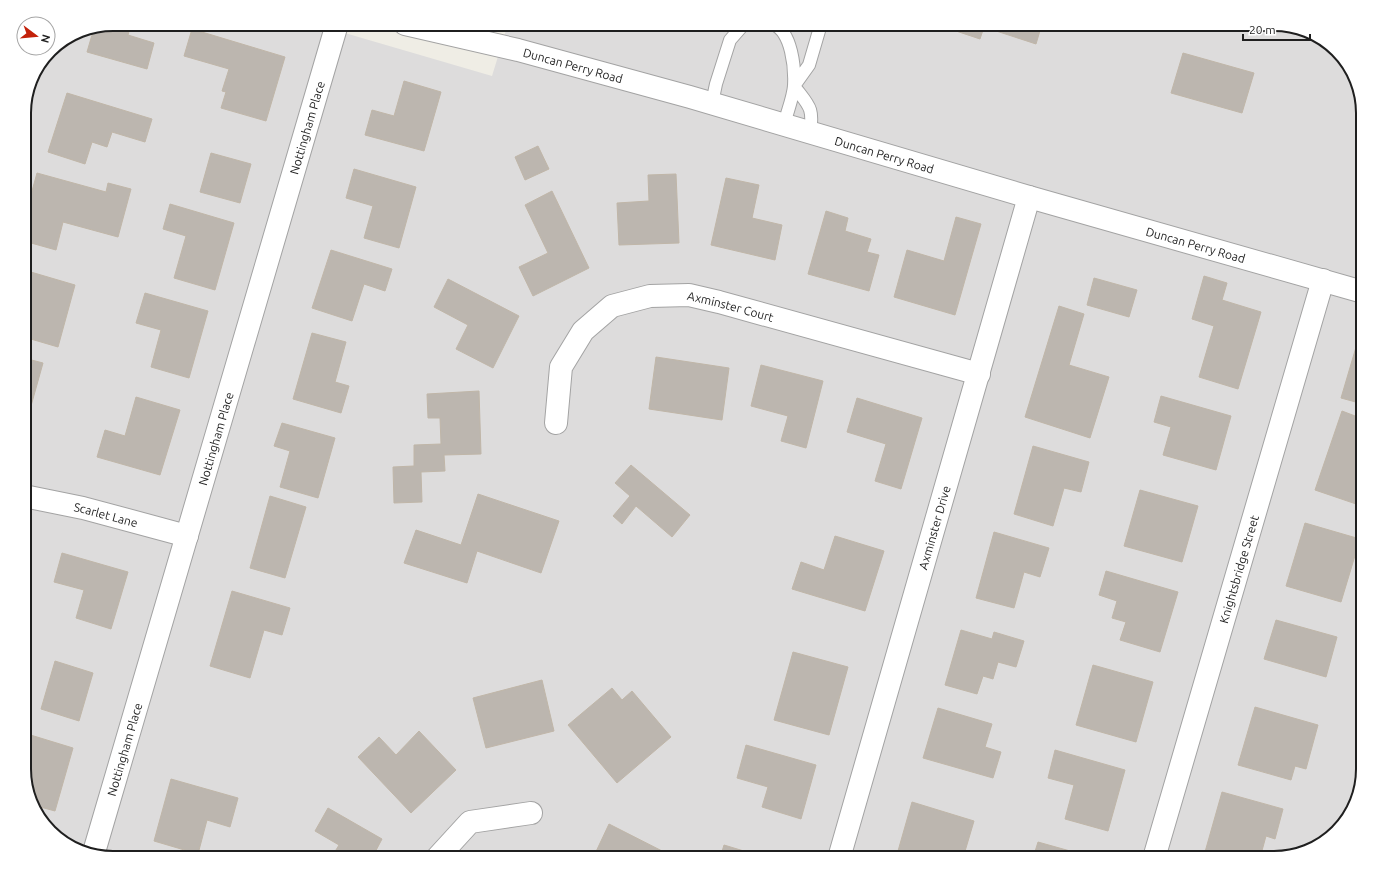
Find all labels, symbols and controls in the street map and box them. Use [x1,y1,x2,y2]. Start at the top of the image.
north arrow [16,16,56,56]
scale bar [1243,16,1310,42]
text: 20 m [1249,23,1276,36]
text: N [39,33,53,44]
street label: Duncan Perry Road [522,45,624,85]
street label: Nottingham Place [287,79,326,176]
street label: Duncan Perry Road [833,134,936,175]
street label: Duncan Perry Road [1145,224,1247,265]
street label: Axminster Court [686,288,776,323]
street label: Nottingham Place [196,390,235,487]
street label: Axminster Drive [916,484,952,571]
street label: Scarlet Lane [73,500,139,529]
street label: Knightsbridge Street [1216,513,1261,625]
street label: Nottingham Place [104,701,144,797]

